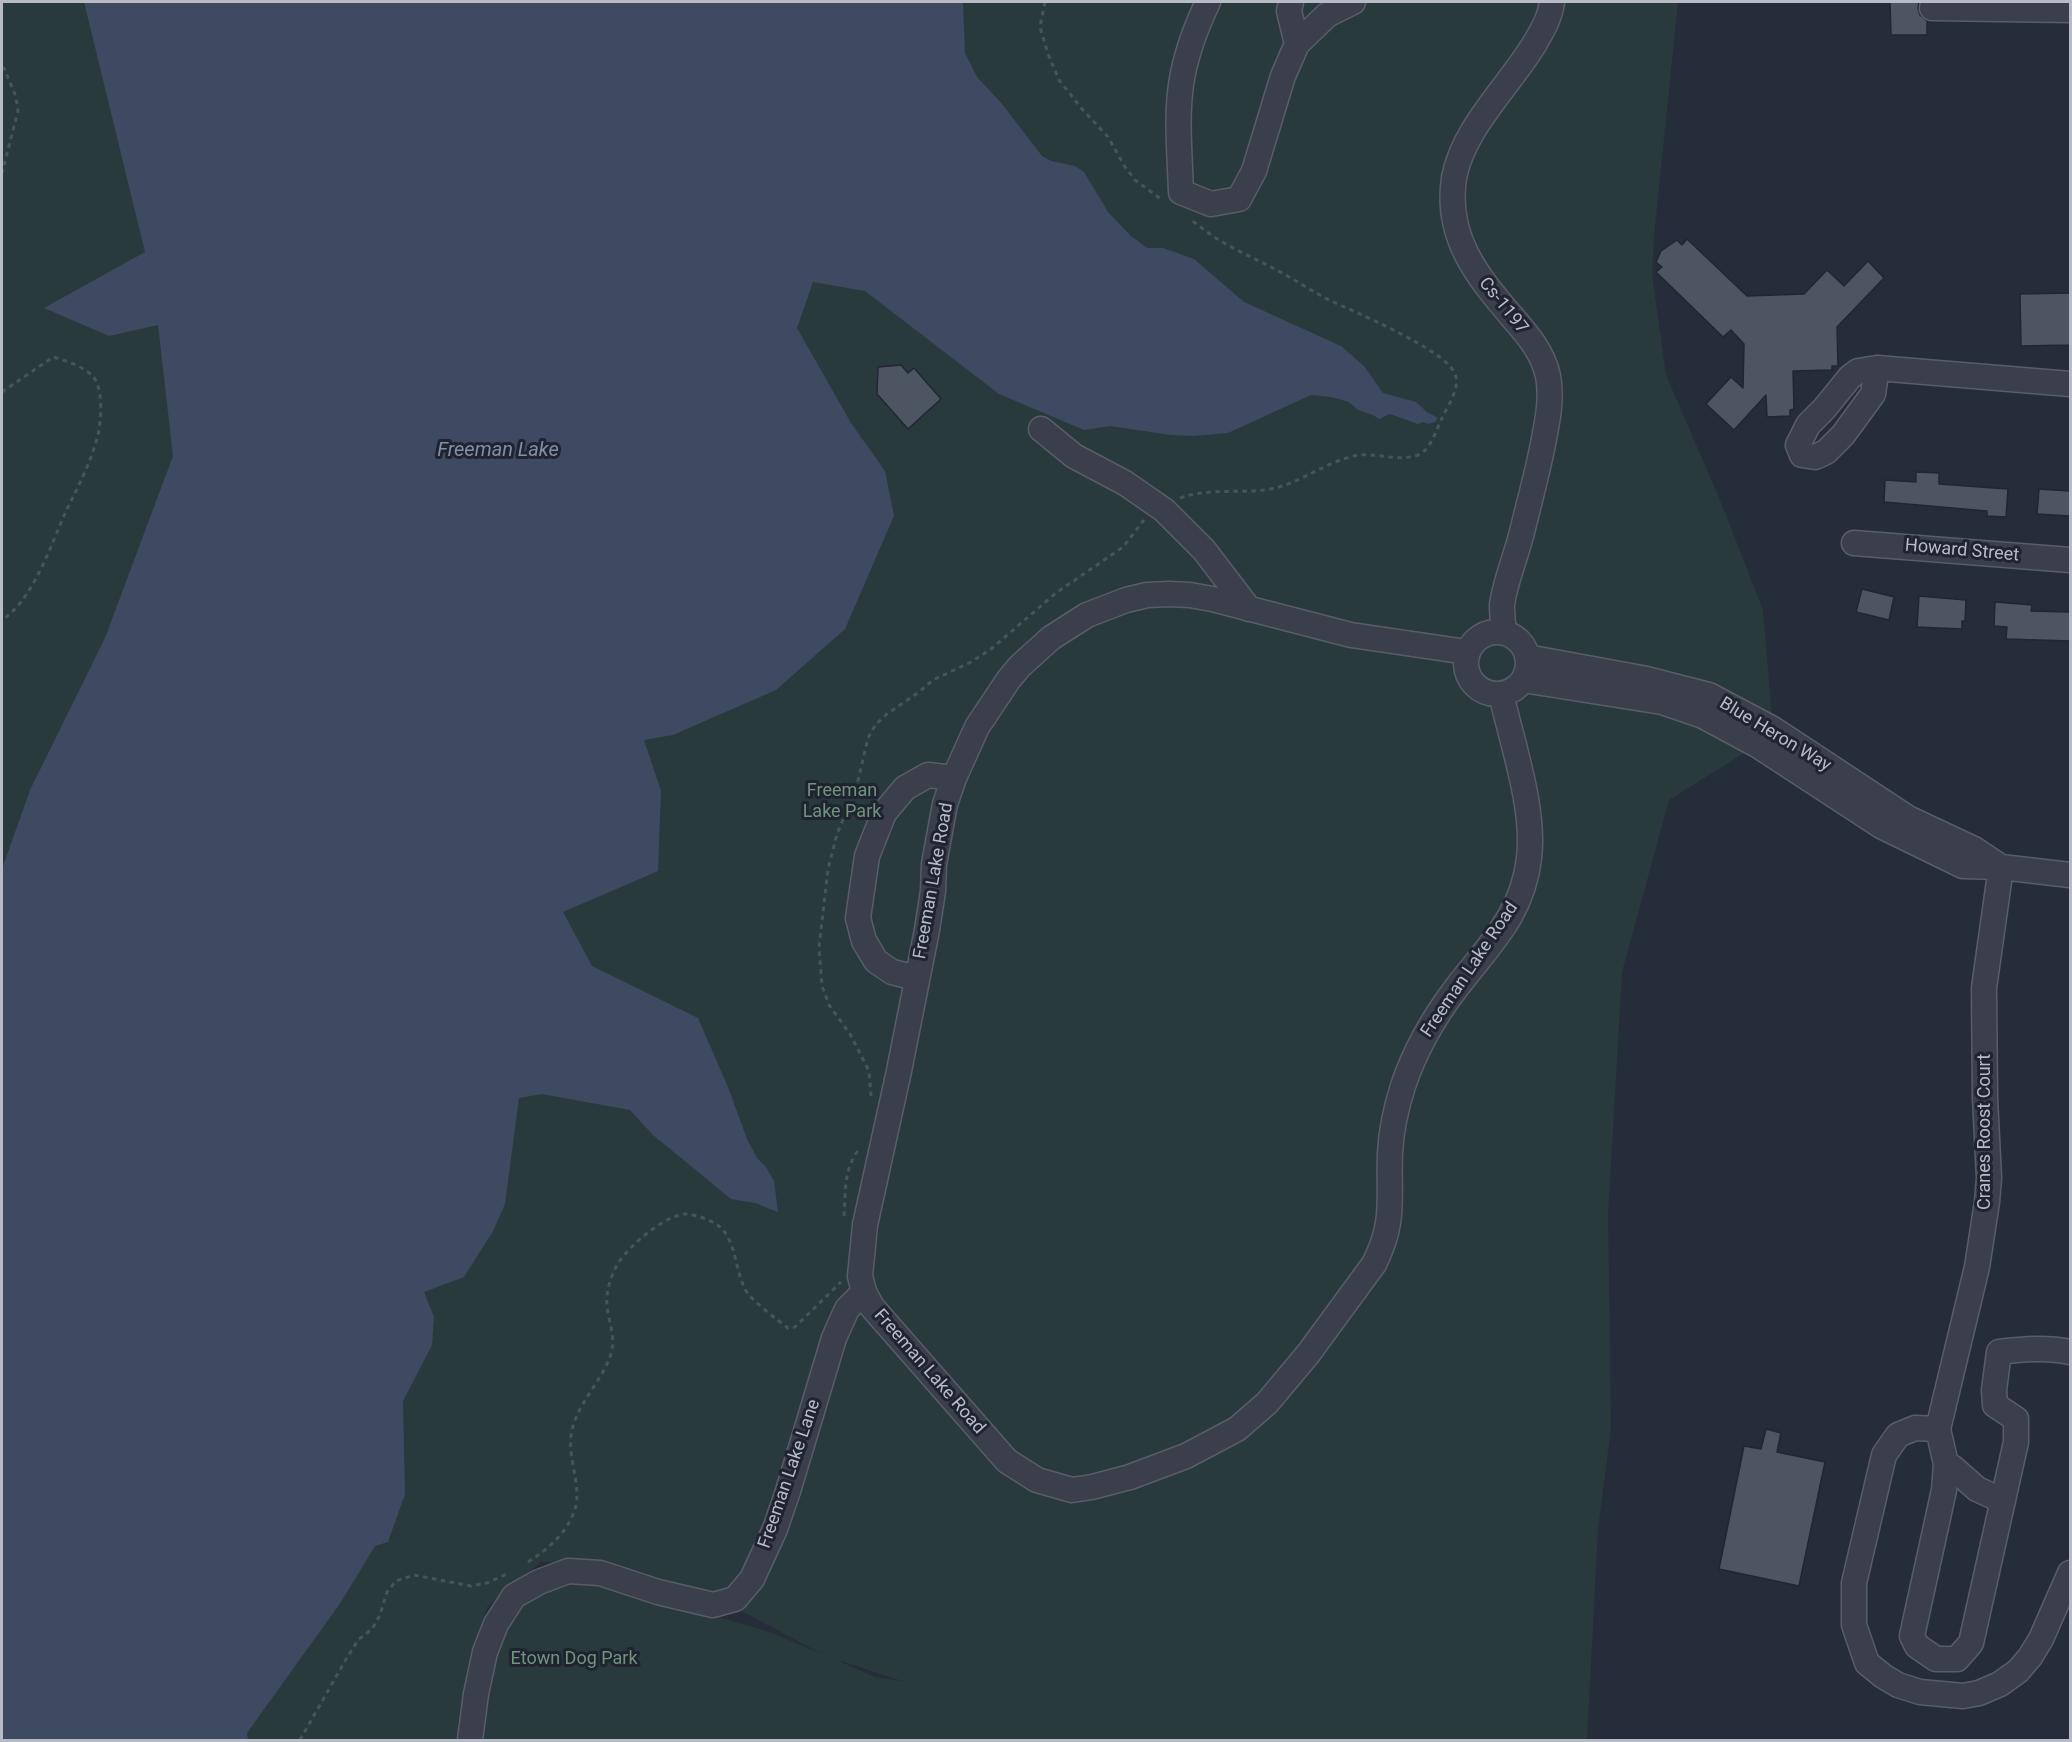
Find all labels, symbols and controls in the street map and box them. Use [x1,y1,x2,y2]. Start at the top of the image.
street label: Cs-1197 [1474,273,1532,339]
water label: Freeman Lake [437,439,559,463]
street label: Howard Street [1904,535,2020,567]
street label: Blue Heron Way [1715,693,1835,777]
park label: Freeman Lake Park [803,780,881,822]
street label: Freeman Lake Road [910,801,958,961]
street label: Freeman Lake Road [1417,898,1523,1042]
street label: Cranes Roost Court [1974,1054,1996,1210]
street label: Freeman Lake Road [869,1305,989,1439]
street label: Freeman Lake Lane [754,1397,826,1551]
park label: Etown Dog Park [510,1648,638,1670]

